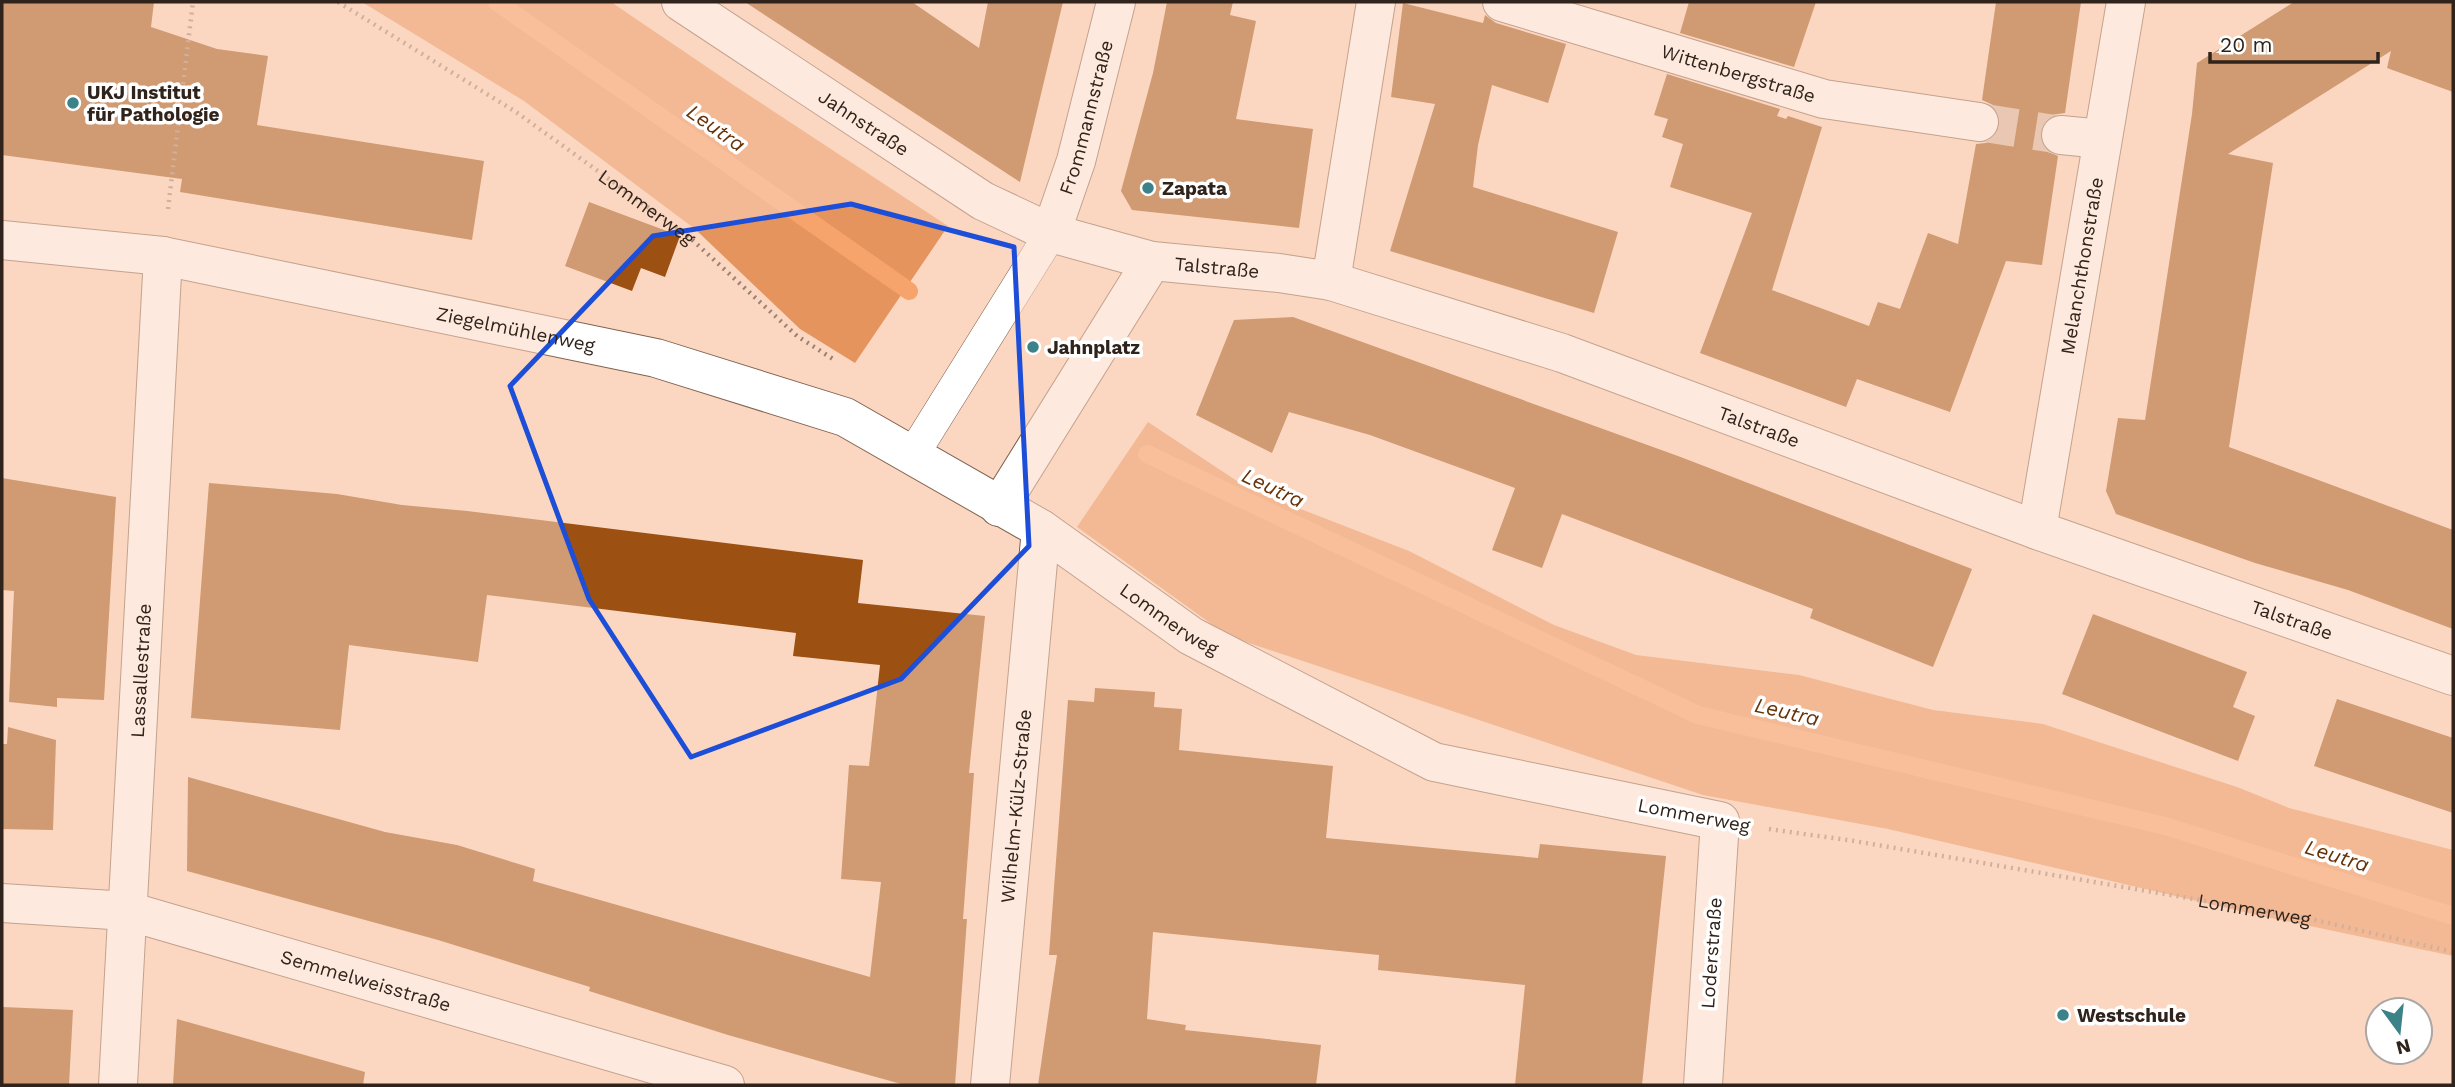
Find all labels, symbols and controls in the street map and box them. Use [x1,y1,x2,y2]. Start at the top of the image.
scale bar [2210,21,2378,65]
text: 20 m [2220,32,2272,57]
street label: Frommannstraße [1054,38,1118,198]
street label: Wittenbergstraße [1658,40,1818,108]
place label: UKJ Institut für Pathologie [87,81,220,126]
street label: Jahnstraße [814,85,913,161]
marker: UKJ Institut für Pathologie [65,95,81,111]
water label: Leutra [682,99,750,157]
street label: Lommerweg [594,164,701,250]
street label: Melanchthonstraße [2056,175,2108,356]
place label: Zapata [1162,177,1227,200]
marker: Zapata [1140,180,1156,196]
street label: Talstraße [1174,252,1260,283]
street label: Ziegelmühlenweg [434,302,598,357]
place label: Jahnplatz [1047,336,1140,359]
marker: Jahnplatz [1025,339,1041,355]
street label: Talstraße [1715,401,1803,453]
water label: Leutra [1238,462,1308,513]
street label: Lommerweg [1115,578,1223,661]
street label: Talstraße [2248,595,2336,645]
street label: Lassallestraße [126,603,156,738]
water label: Leutra [1752,692,1822,731]
street label: Wilhelm-Külz-Straße [996,708,1036,904]
street label: Lommerweg [1636,793,1753,838]
water label: Leutra [2302,834,2372,877]
street label: Lommerweg [2196,889,2313,931]
street label: Loderstraße [1696,897,1727,1010]
street label: Semmelweisstraße [278,945,454,1017]
north arrow [2364,996,2434,1066]
place label: Westschule [2077,1004,2186,1027]
marker: Westschule [2055,1007,2071,1023]
text: N [2393,1034,2413,1060]

